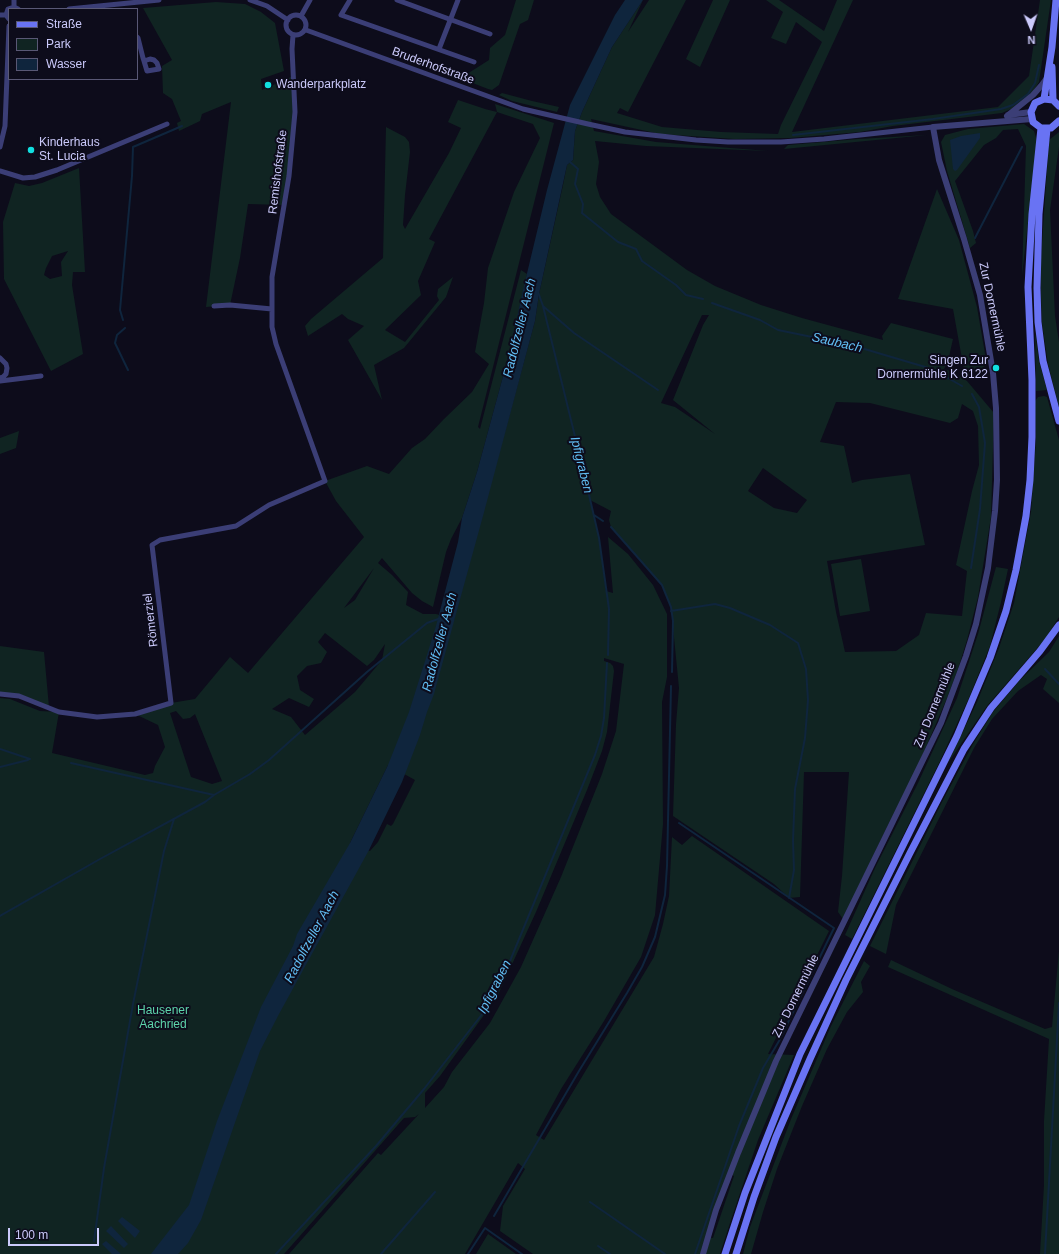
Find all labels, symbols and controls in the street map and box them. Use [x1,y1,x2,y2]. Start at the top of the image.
legend [8,8,138,80]
north arrow [1011,8,1051,48]
text: Straße [46,17,82,31]
text: N [1027,34,1036,46]
text: Park [46,37,71,51]
street label: Bruderhofstraße [390,44,476,88]
text: Wasser [46,57,86,71]
place label: Wanderparkplatz [276,78,366,92]
marker: Wanderparkplatz [263,80,273,90]
street label: Remishofstraße [266,129,290,215]
place label: Kinderhaus St. Lucia [39,136,100,164]
marker: Kinderhaus St. Lucia [26,145,36,155]
street label: Zur Dornermühle [976,261,1008,353]
water label: Radolfzeller Aach [500,277,540,379]
water label: Saubach [810,330,864,356]
place label: Singen Zur Dornermühle K 6122 [877,354,988,382]
marker: Singen Zur Dornermühle K 6122 [991,363,1001,373]
water label: Ipfigraben [566,435,596,495]
water label: Radolfzeller Aach [419,591,461,693]
street label: Römerziel [141,592,161,648]
street label: Zur Dornermühle [911,660,959,750]
water label: Radolfzeller Aach [281,888,343,986]
street label: Zur Dornermühle [770,952,822,1040]
water label: Ipfigraben [475,958,515,1016]
park label: Hausener Aachried [137,1004,189,1032]
scale bar [10,1220,101,1246]
text: 100 m [15,1228,48,1242]

